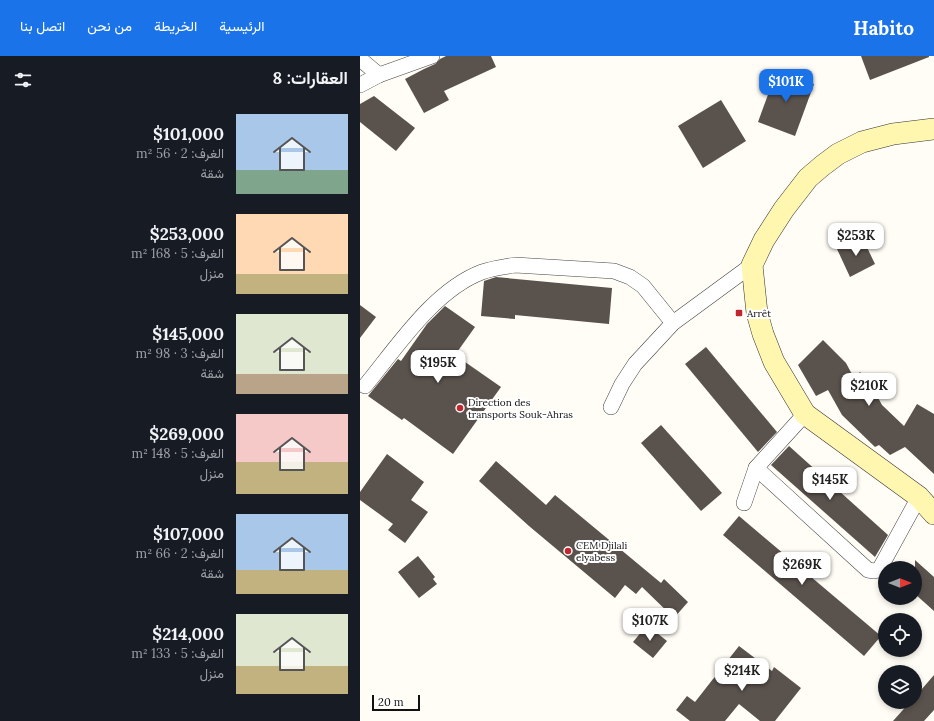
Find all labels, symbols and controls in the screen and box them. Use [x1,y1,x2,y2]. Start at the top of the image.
text: Habito [853,16,914,40]
text: اتصل بنا [20,17,65,35]
text: من نحن [87,17,132,35]
text: الخريطة [154,17,197,35]
text: الرئيسية [219,17,265,35]
text: العقارات: 8 [273,67,348,89]
icon: filters [12,69,34,91]
pin: $101K [758,69,814,103]
text: $101K [768,73,804,90]
text: $101,000 [153,123,224,145]
icon: home [268,130,316,178]
text: الغرف: 2 · 56 m² [136,145,224,162]
text: شقة [201,165,224,182]
text: $253,000 [150,223,224,245]
pin: $253K [828,223,884,257]
text: $253K [837,227,875,244]
icon: home [268,230,316,278]
text: الغرف: 5 · 168 m² [131,245,224,262]
text: منزل [200,265,224,282]
place label: Arrêt [746,307,771,320]
marker: Arrêt [734,308,744,318]
text: $145,000 [152,323,224,345]
icon: home [268,330,316,378]
text: الغرف: 3 · 98 m² [135,345,224,362]
pin: $195K [410,350,466,384]
text: $195K [420,354,456,371]
text: شقة [201,365,224,382]
pin: $210K [841,373,897,407]
text: $210K [850,377,888,394]
place label: Direction des transports Souk-Ahras [468,396,573,421]
marker: Direction des transports Souk-Ahras [455,403,465,413]
text: $269,000 [149,423,224,445]
icon: home [268,430,316,478]
text: الغرف: 5 · 148 m² [131,445,224,462]
text: منزل [200,465,224,482]
pin: $145K [802,467,858,501]
text: $145K [812,471,848,488]
text: $107,000 [153,523,224,545]
icon: home [268,530,316,578]
place label: CEM Djilali elyabess [576,539,627,564]
text: الغرف: 2 · 66 m² [136,545,224,562]
marker: CEM Djilali elyabess [563,546,573,556]
pin: $269K [774,552,830,586]
text: $269K [783,556,821,573]
north arrow [878,561,922,605]
map controls [878,561,922,709]
text: شقة [201,565,224,582]
pin: $107K [622,608,678,642]
text: $107K [632,612,668,629]
button: locate [878,613,922,657]
text: $214,000 [152,623,224,645]
icon: home [268,630,316,678]
text: الغرف: 5 · 133 m² [131,645,224,662]
pin: $214K [714,658,770,692]
text: $214K [724,662,760,679]
text: منزل [200,665,224,682]
button: layers [878,665,922,709]
scale bar [372,693,420,712]
text: 20 m [378,695,403,709]

